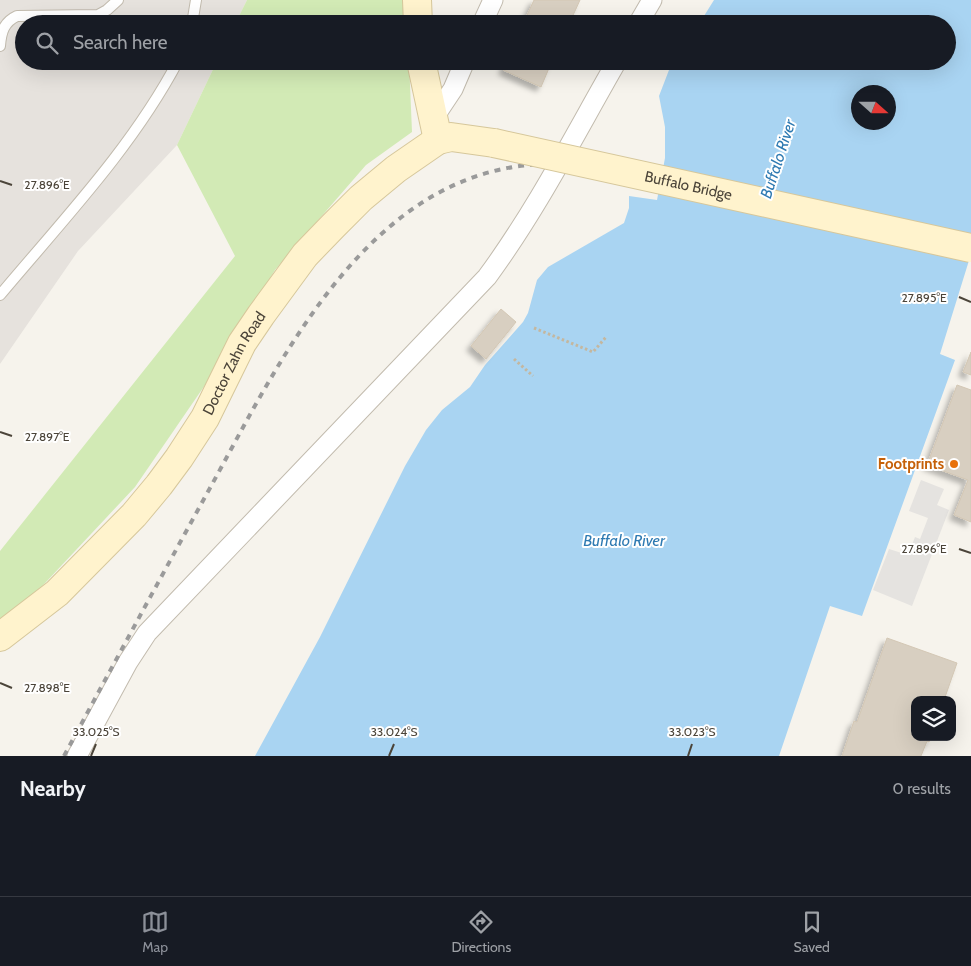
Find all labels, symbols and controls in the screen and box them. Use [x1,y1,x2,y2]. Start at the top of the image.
search box [15,15,956,70]
icon: search [33,29,61,57]
text: Search here [73,31,167,54]
north arrow [851,85,896,130]
water label: Buffalo River [756,116,800,201]
street label: Buffalo Bridge [643,167,734,204]
text: 27.896°E [24,177,70,192]
text: 27.895°E [901,290,947,305]
street label: Doctor Zahn Road [199,308,270,418]
text: 27.897°E [25,429,70,444]
place label: Footprints [878,455,944,473]
marker: Footprints [948,458,960,470]
water label: Buffalo River [583,531,666,550]
text: 27.896°E [901,541,947,556]
text: 27.898°E [24,680,70,695]
map controls [911,696,956,741]
button: layers [911,696,956,741]
text: 33.025°S [73,724,119,739]
text: 33.024°S [370,724,418,739]
text: 33.023°S [669,724,715,739]
text: Nearby [20,776,86,801]
text: 0 results [892,779,951,798]
tab: Map [141,908,169,956]
tab: Directions [451,908,511,956]
tab: Saved [793,908,830,956]

